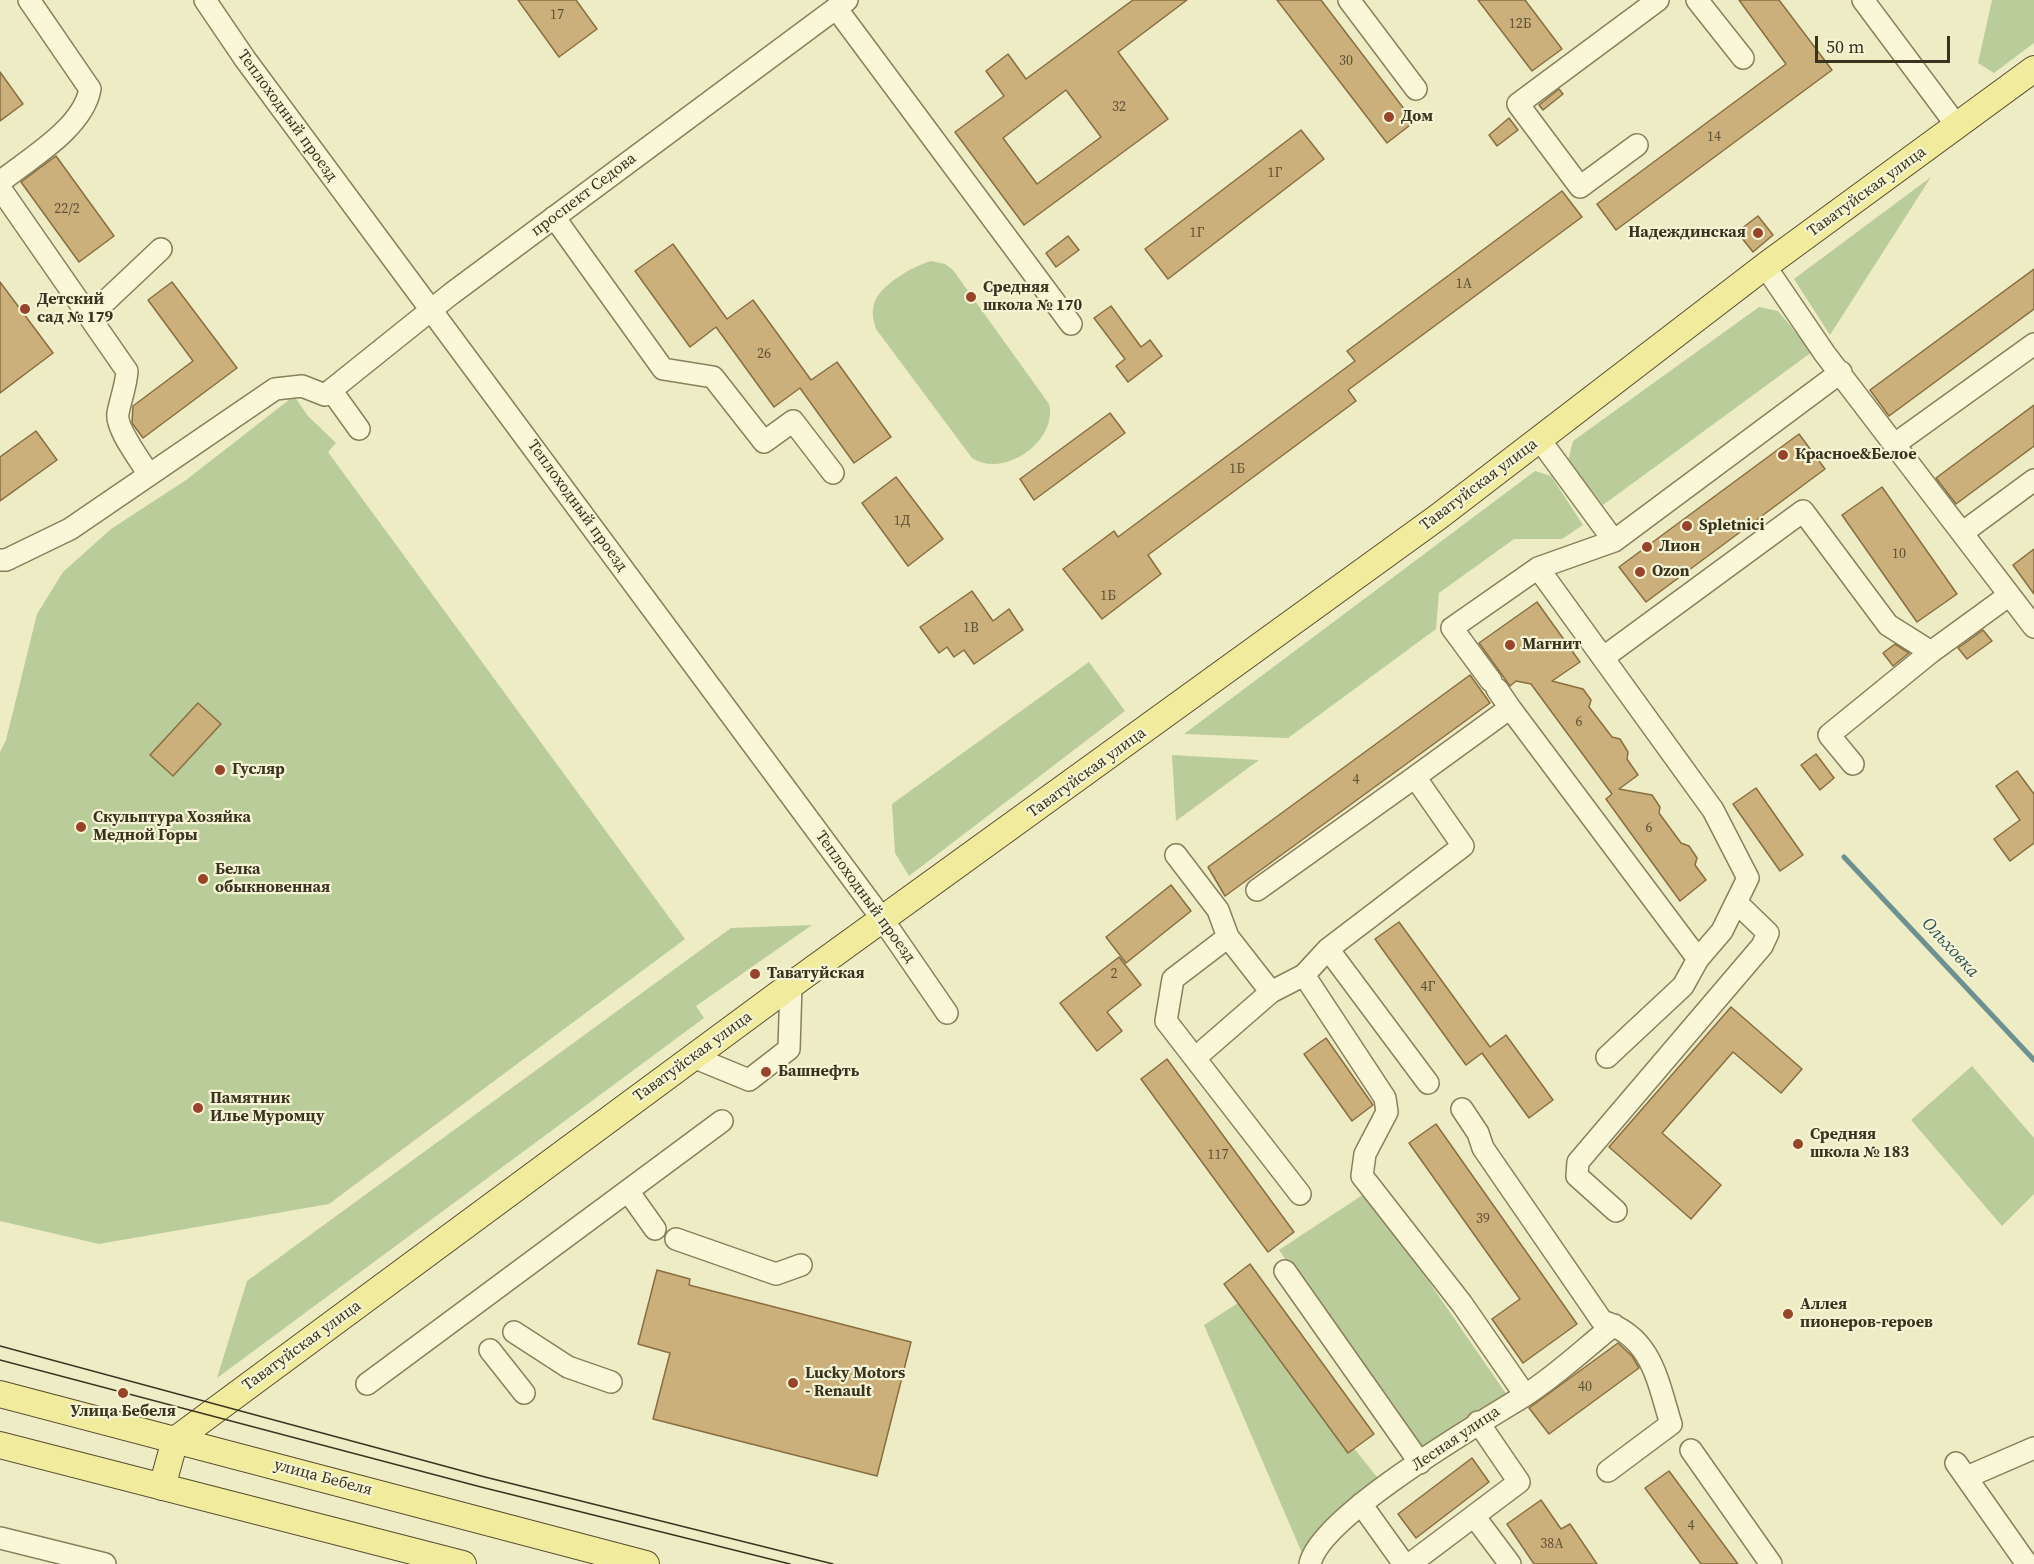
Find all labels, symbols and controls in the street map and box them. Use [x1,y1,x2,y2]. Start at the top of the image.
house number: 17 [550,7,564,23]
house number: 12Б [1509,16,1531,32]
scale bar [1818,24,1953,62]
text: 50 m [1826,34,1864,59]
street label: Теплоходный проезд [233,46,341,186]
house number: 30 [1339,53,1353,69]
house number: 32 [1112,99,1126,115]
place label: Дом [1401,107,1433,127]
marker: Дом [1382,110,1396,124]
house number: 14 [1707,129,1721,145]
street label: Таватуйская улица [1804,143,1930,241]
street label: проспект Седова [528,149,640,241]
house number: 1Г [1268,165,1282,181]
house number: 22/2 [54,201,80,217]
place label: Надеждинская [1628,223,1746,243]
house number: 1Г [1190,225,1204,241]
marker: Надеждинская [1751,226,1765,240]
house number: 1А [1456,276,1472,292]
place label: Средняя школа № 170 [983,278,1082,316]
place label: Детский сад № 179 [37,290,113,328]
marker: Средняя школа № 170 [964,290,978,304]
marker: Детский сад № 179 [18,302,32,316]
house number: 26 [757,346,771,362]
street label: Таватуйская улица [1417,435,1541,535]
street label: Теплоходный проезд [523,436,631,576]
place label: Красное&Белое [1795,445,1917,465]
marker: Красное&Белое [1776,448,1790,462]
house number: 1Б [1229,461,1245,477]
house number: 1Д [894,513,910,529]
place label: Spletnici [1699,516,1765,536]
marker: Spletnici [1680,519,1694,533]
place label: Лион [1659,537,1700,557]
marker: Лион [1640,540,1654,554]
house number: 10 [1892,546,1906,562]
place label: Ozon [1652,562,1690,582]
marker: Ozon [1633,565,1647,579]
house number: 1Б [1100,588,1116,604]
house number: 1В [963,620,979,636]
place label: Магнит [1522,635,1581,655]
marker: Магнит [1503,638,1517,652]
house number: 6 [1576,714,1582,730]
street label: Таватуйская улица [1024,724,1150,822]
place label: Гусляр [232,760,285,780]
marker: Гусляр [213,763,227,777]
house number: 4 [1353,772,1359,788]
place label: Скульптура Хозяйка Медной Горы [93,808,251,846]
marker: Скульптура Хозяйка Медной Горы [74,820,88,834]
house number: 6 [1646,820,1652,836]
street label: Теплоходный проезд [811,827,919,967]
place label: Белка обыкновенная [215,860,330,898]
marker: Белка обыкновенная [196,872,210,886]
water label: Ольховка [1917,914,1983,982]
place label: Таватуйская [767,964,865,984]
house number: 2 [1111,966,1117,982]
marker: Таватуйская [748,967,762,981]
house number: 4Г [1421,979,1435,995]
street label: Таватуйская улица [630,1008,756,1106]
place label: Башнефть [778,1062,859,1082]
marker: Башнефть [759,1065,773,1079]
place label: Памятник Илье Муромцу [210,1089,324,1127]
marker: Памятник Илье Муромцу [191,1101,205,1115]
place label: Средняя школа № 183 [1810,1125,1909,1163]
marker: Средняя школа № 183 [1791,1137,1805,1151]
house number: 117 [1208,1147,1228,1163]
house number: 39 [1476,1211,1490,1227]
place label: Аллея пионеров-героев [1800,1295,1933,1333]
street label: Таватуйская улица [239,1297,365,1395]
marker: Аллея пионеров-героев [1781,1307,1795,1321]
place label: Lucky Motors - Renault [805,1364,905,1402]
marker: Lucky Motors - Renault [786,1376,800,1390]
house number: 40 [1578,1379,1592,1395]
marker: Улица Бебеля [116,1386,130,1400]
place label: Улица Бебеля [70,1402,176,1422]
street label: Лесная улица [1408,1402,1504,1476]
street label: улица Бебеля [272,1456,374,1500]
house number: 4 [1688,1518,1694,1534]
house number: 38А [1540,1536,1564,1552]

